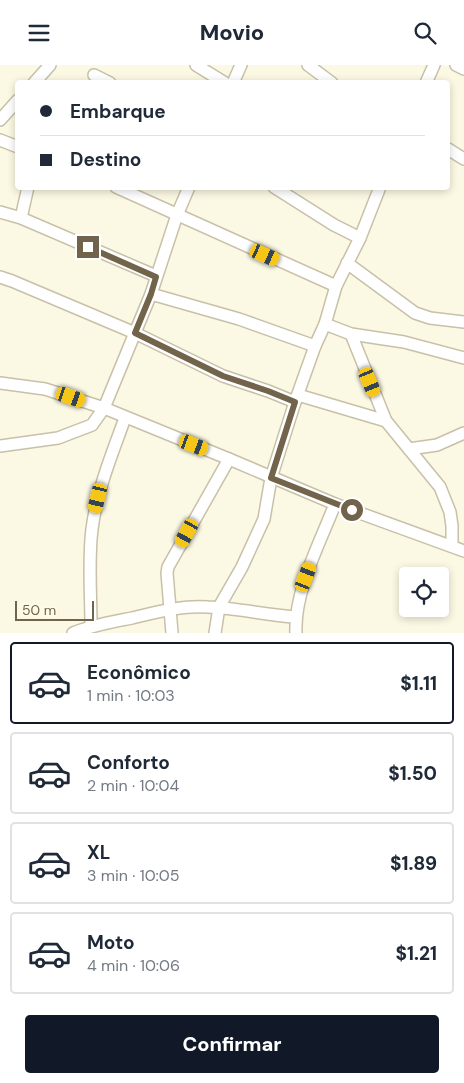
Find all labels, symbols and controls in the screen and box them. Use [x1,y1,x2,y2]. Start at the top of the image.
text: Movio [200,18,264,47]
icon: menu [25,19,53,47]
icon: search [411,19,439,47]
text: Embarque [70,99,166,124]
text: Destino [70,147,141,172]
route end [77,236,99,258]
car [248,242,281,268]
car [357,365,382,399]
car [54,385,87,409]
car [177,433,210,457]
car [87,482,108,514]
route start [341,499,363,521]
car [173,516,200,550]
car [293,560,318,594]
map controls [399,567,449,617]
button: locate [399,567,449,617]
scale bar [15,598,94,621]
text: 50 m [22,601,56,619]
text: Econômico [87,660,191,685]
icon: car [27,661,72,706]
text: $1.11 [400,671,437,696]
text: 1 min · 10:03 [87,685,175,706]
text: Conforto [87,750,170,775]
icon: car [27,751,72,796]
text: $1.50 [388,761,437,786]
text: 2 min · 10:04 [87,775,179,796]
text: XL [87,840,110,865]
icon: car [27,841,72,886]
text: $1.89 [390,851,437,876]
text: 3 min · 10:05 [87,865,180,886]
text: Moto [87,930,135,955]
icon: car [27,931,72,976]
text: $1.21 [396,941,437,966]
text: 4 min · 10:06 [87,955,180,976]
button: Confirmar [25,1015,439,1073]

